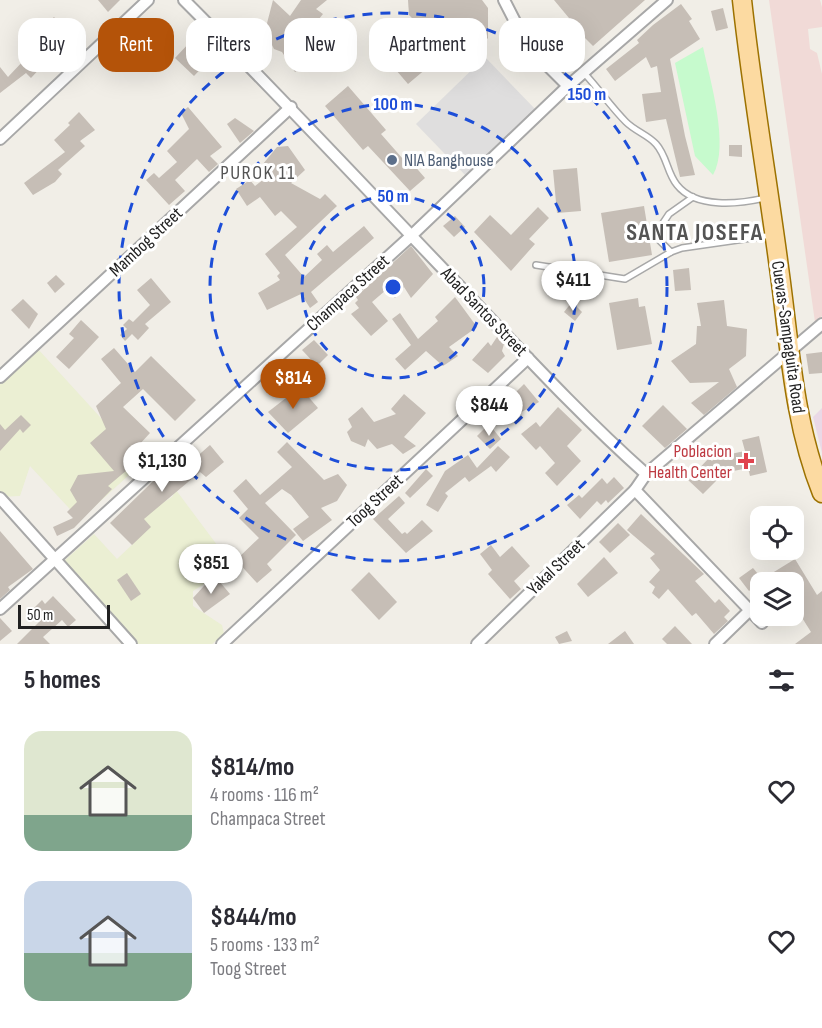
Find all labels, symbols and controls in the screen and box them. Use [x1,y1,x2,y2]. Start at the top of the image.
chip: Buy [18,18,86,72]
chip: Rent [98,18,174,72]
chip: Filters [186,18,272,72]
chip: New [284,18,357,72]
chip: Apartment [369,18,487,72]
chip: House [499,18,585,72]
text: 150 m [568,84,606,105]
text: 100 m [374,94,413,115]
place label: NIA Banghouse [404,150,494,171]
marker: NIA Banghouse [385,153,399,167]
district label: PUROK 11 [220,161,296,185]
text: 50 m [377,186,409,207]
street label: Mambog Street [105,203,187,281]
district label: SANTA JOSEFA [626,218,764,247]
street label: Champaca Street [302,250,394,336]
street label: Cuevas-Sampaguita Road [767,259,809,415]
pin: $411 [537,261,609,312]
street label: Abad Santos Street [436,263,532,361]
text: $411 [555,268,591,292]
centre of rings [383,277,403,297]
pin: $814 [257,359,329,410]
text: $814 [275,366,311,390]
pin: $844 [453,386,525,437]
text: $844 [470,393,508,417]
place label: Poblacion Health Center [648,441,732,483]
pin: $1,130 [113,442,211,493]
text: $1,130 [137,449,187,473]
marker: Poblacion Health Center [737,452,755,470]
street label: Toog Street [343,469,408,532]
map controls [750,506,804,626]
button: locate [750,506,804,560]
street label: Yakal Street [523,534,589,599]
pin: $851 [175,544,247,595]
text: $851 [193,551,229,575]
button: layers [750,572,804,626]
scale bar [18,602,110,630]
text: 50 m [27,606,53,625]
icon: filters [765,664,798,697]
text: 5 homes [24,665,101,696]
text: $814/mo [210,752,294,783]
icon: home [72,755,144,827]
icon: heart [765,775,798,808]
text: 4 rooms · 116 m² [210,783,319,807]
text: Champaca Street [210,807,326,831]
text: $844/mo [210,902,297,933]
icon: home [72,905,144,977]
icon: heart [765,925,798,958]
text: 5 rooms · 133 m² [210,933,320,957]
text: Toog Street [210,957,287,981]

